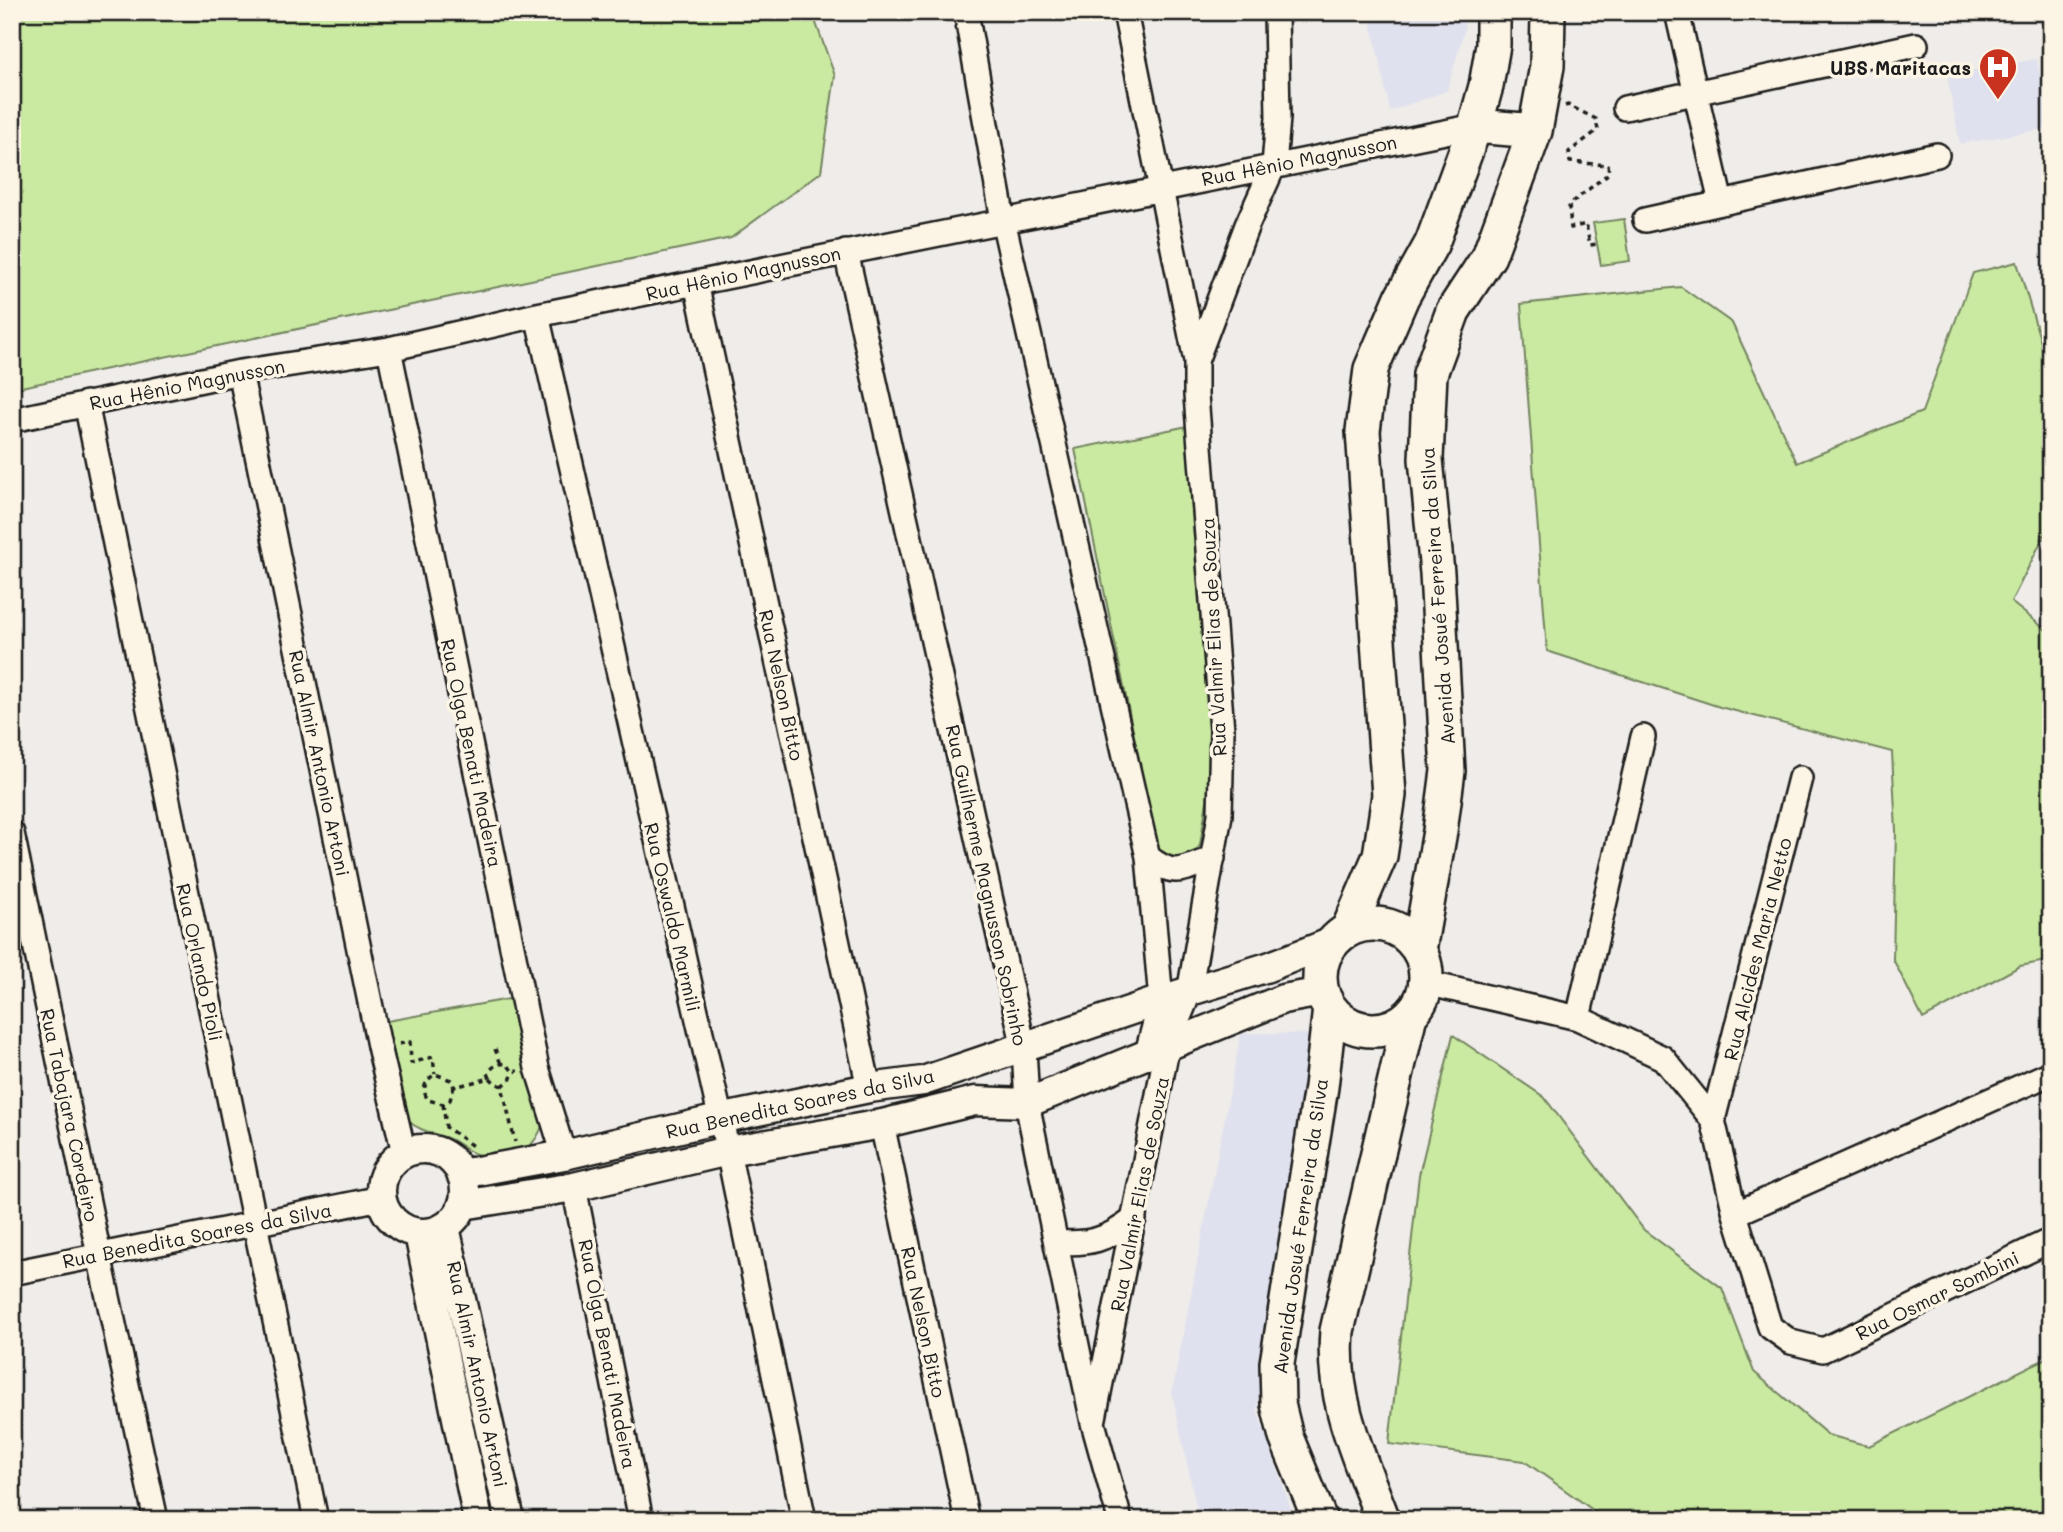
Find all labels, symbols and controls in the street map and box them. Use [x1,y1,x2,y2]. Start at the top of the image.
hospital icon: UBS Maritacas [1977,46,2019,101]
place label: UBS Maritacas [1830,55,1971,80]
street label: Rua Hênio Magnusson [1199,129,1399,191]
street label: Rua Hênio Magnusson [643,240,843,306]
street label: Rua Hênio Magnusson [87,353,287,415]
street label: Avenida Josué Ferreira da Silva [1414,446,1460,746]
street label: Rua Valmir Elias de Souza [1194,517,1232,757]
street label: Rua Nelson Bitto [754,607,810,763]
street label: Rua Olga Benati Madeira [436,636,508,870]
street label: Rua Almir Antonio Artoni [284,648,356,878]
street label: Rua Guilherme Magnusson Sobrinho [941,722,1033,1048]
street label: Rua Oswaldo Marmili [639,820,707,1014]
street label: Rua Alcides Maria Netto [1717,835,1797,1063]
street label: Rua Orlando Pioli [171,881,229,1043]
street label: Rua Tabajara Cordeiro [35,1006,105,1224]
street label: Rua Benedita Soares da Silva [663,1062,937,1144]
street label: Rua Valmir Elias de Souza [1104,1074,1174,1314]
street label: Avenida Josué Ferreira da Silva [1267,1077,1333,1375]
street label: Rua Benedita Soares da Silva [60,1197,334,1273]
street label: Rua Olga Benati Madeira [573,1237,643,1471]
street label: Rua Nelson Bitto [896,1244,952,1400]
street label: Rua Osmar Sombini [1851,1245,2023,1345]
street label: Rua Almir Antonio Artoni [442,1259,514,1489]

